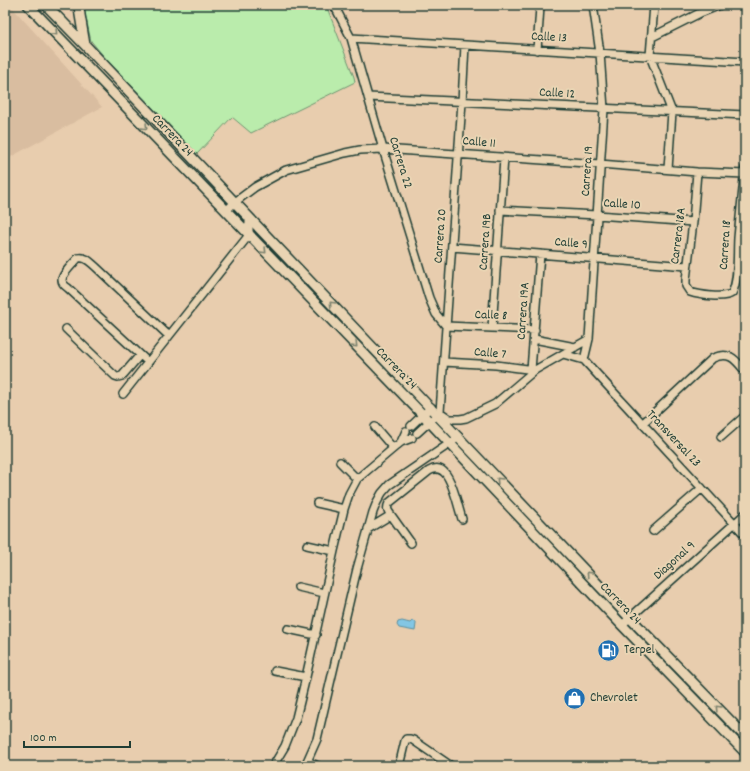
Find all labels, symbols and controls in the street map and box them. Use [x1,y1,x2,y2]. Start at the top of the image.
one-way arrow [51,28,58,36]
street label: Calle 13 [531,28,567,48]
street label: Calle 12 [539,84,575,104]
street label: Carrera 24 [147,110,197,162]
one-way arrow [141,122,148,130]
street label: Calle 11 [462,132,496,154]
street label: Carrera 22 [383,135,417,191]
street label: Carrera 19 [577,145,599,197]
street label: Calle 10 [603,194,641,216]
street label: Carrera 18A [666,207,692,265]
street label: Carrera 20 [430,208,452,264]
street label: Carrera 19B [475,213,497,271]
street label: Carrera 18 [715,219,737,271]
street label: Calle 9 [554,233,588,255]
one-way arrow [260,246,267,254]
street label: Carrera 19A [513,282,535,340]
one-way arrow [329,301,337,309]
street label: Calle 8 [474,306,508,326]
one-way arrow [350,340,358,348]
street label: Carrera 24 [371,343,421,395]
street label: Calle 7 [473,343,507,365]
street label: Transversal 23 [641,406,705,472]
one-way arrow [496,477,504,485]
street label: Diagonal 9 [650,537,700,585]
one-way arrow [586,571,594,579]
street label: Carrera 24 [595,578,645,630]
fuel station icon: Terpel [595,637,621,663]
place label: Terpel [624,641,655,660]
shop icon: Chevrolet [562,685,588,711]
place label: Chevrolet [590,689,638,708]
one-way arrow [715,705,723,713]
scale bar [24,723,130,749]
text: 100 m [30,730,57,747]

